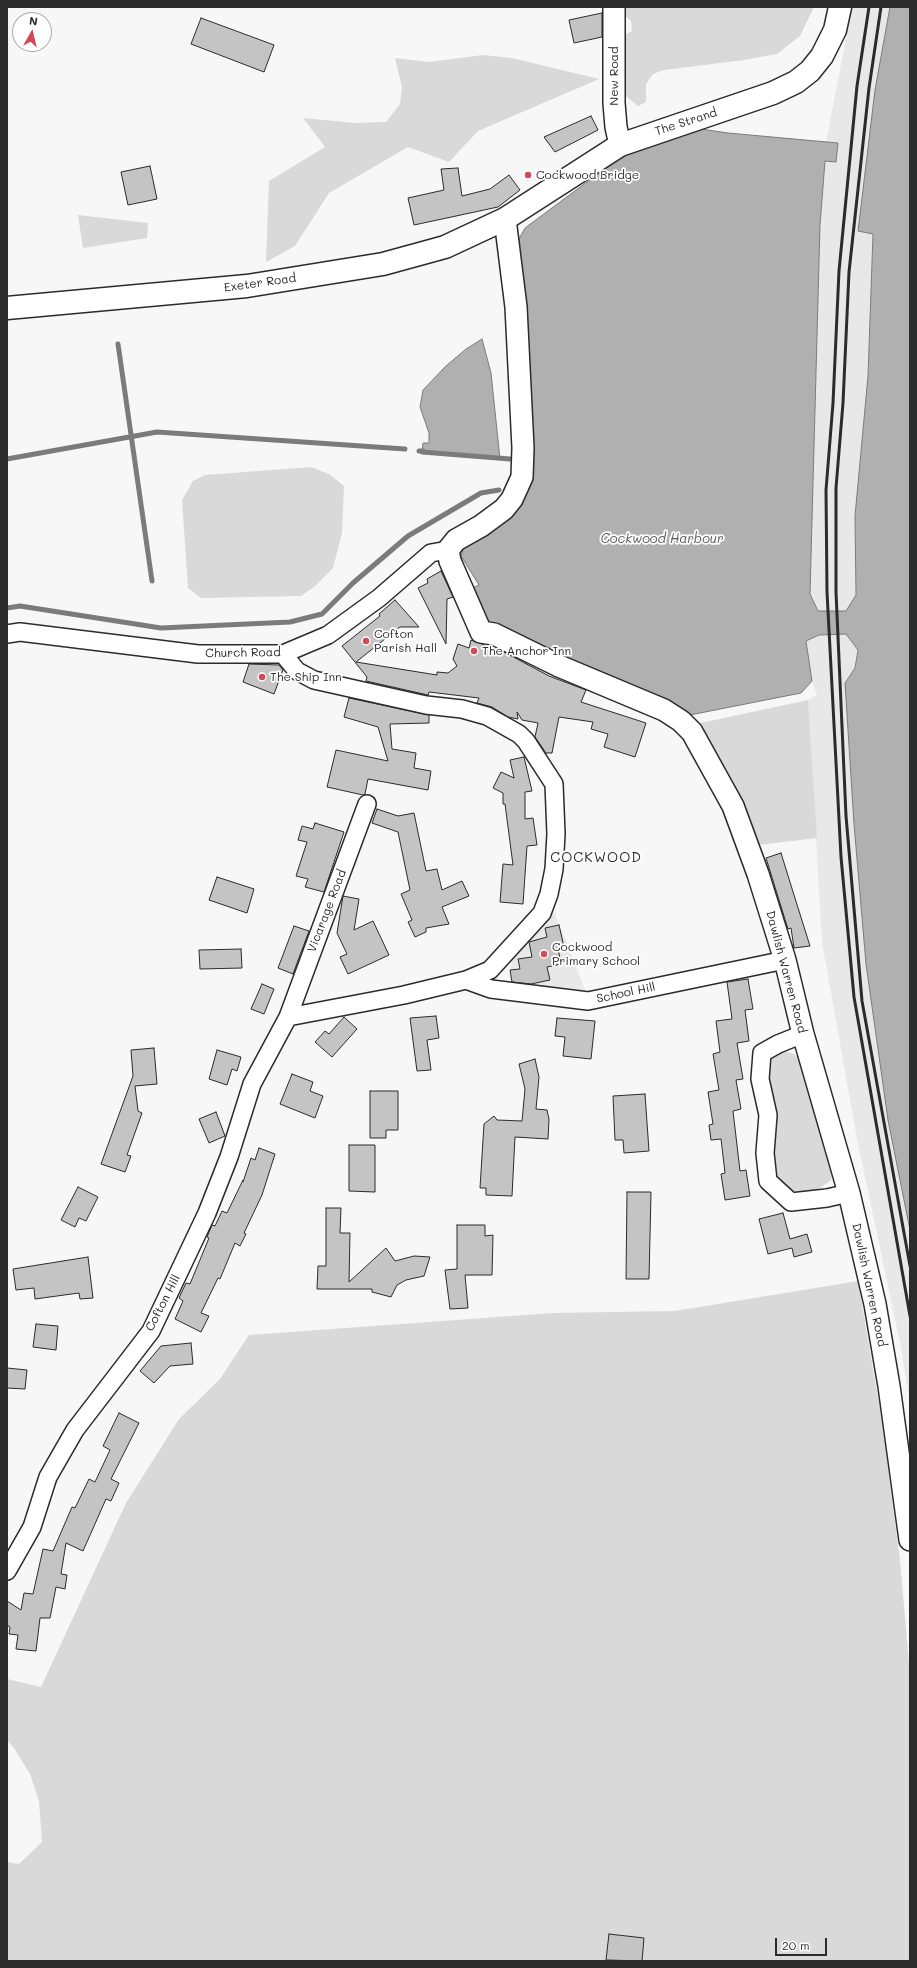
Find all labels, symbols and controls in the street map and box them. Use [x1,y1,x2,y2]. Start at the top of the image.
north arrow [12,12,52,52]
text: N [28,13,39,29]
street label: New Road [607,46,621,106]
street label: The Strand [653,105,719,139]
place label: Cockwood Bridge [536,168,639,182]
marker: Cockwood Bridge [523,170,533,180]
street label: Exeter Road [223,271,297,295]
water label: Cockwood Harbour [601,531,723,547]
place label: Cofton Parish Hall [374,627,437,655]
marker: Cofton Parish Hall [361,636,371,646]
place label: The Anchor Inn [482,644,571,658]
street label: Church Road [205,645,281,661]
marker: The Anchor Inn [469,646,479,656]
place label: The Ship Inn [270,670,342,684]
marker: The Ship Inn [257,672,267,682]
district label: COCKWOOD [550,850,642,866]
street label: Vicarage Road [305,868,349,954]
street label: Dawlish Warren Road [763,909,809,1035]
place label: Cockwood Primary School [552,940,640,968]
marker: Cockwood Primary School [539,949,549,959]
street label: School Hill [595,980,657,1006]
street label: Dawlish Warren Road [849,1222,889,1348]
street label: Cofton Hill [143,1272,183,1334]
scale bar [777,1930,829,1956]
text: 20 m [782,1937,810,1953]

